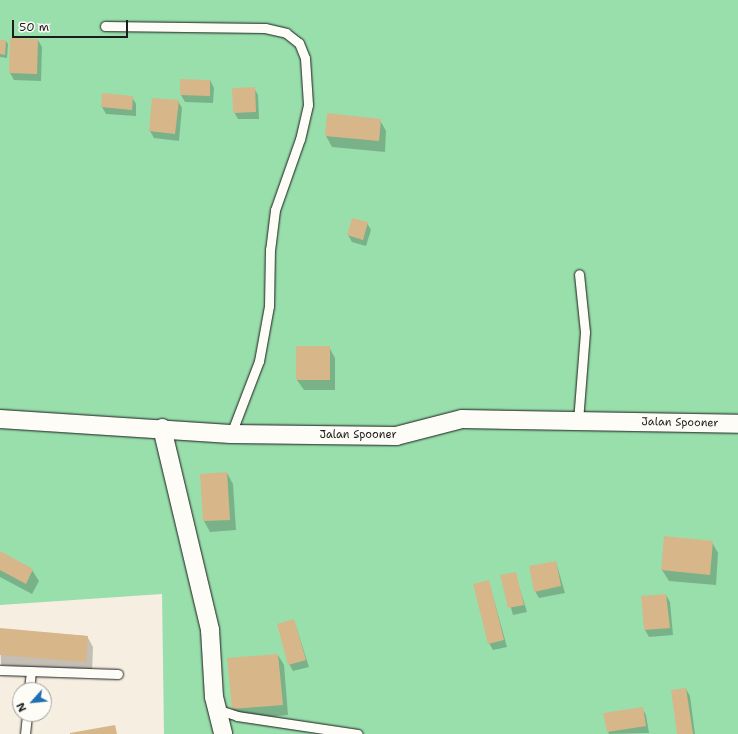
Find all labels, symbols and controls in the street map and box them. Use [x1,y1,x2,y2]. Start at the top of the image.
scale bar [14,12,130,38]
text: 50 m [19,19,49,35]
street label: Jalan Spooner [641,416,719,430]
street label: Jalan Spooner [319,428,397,442]
north arrow [12,682,52,722]
text: N [13,700,30,715]

